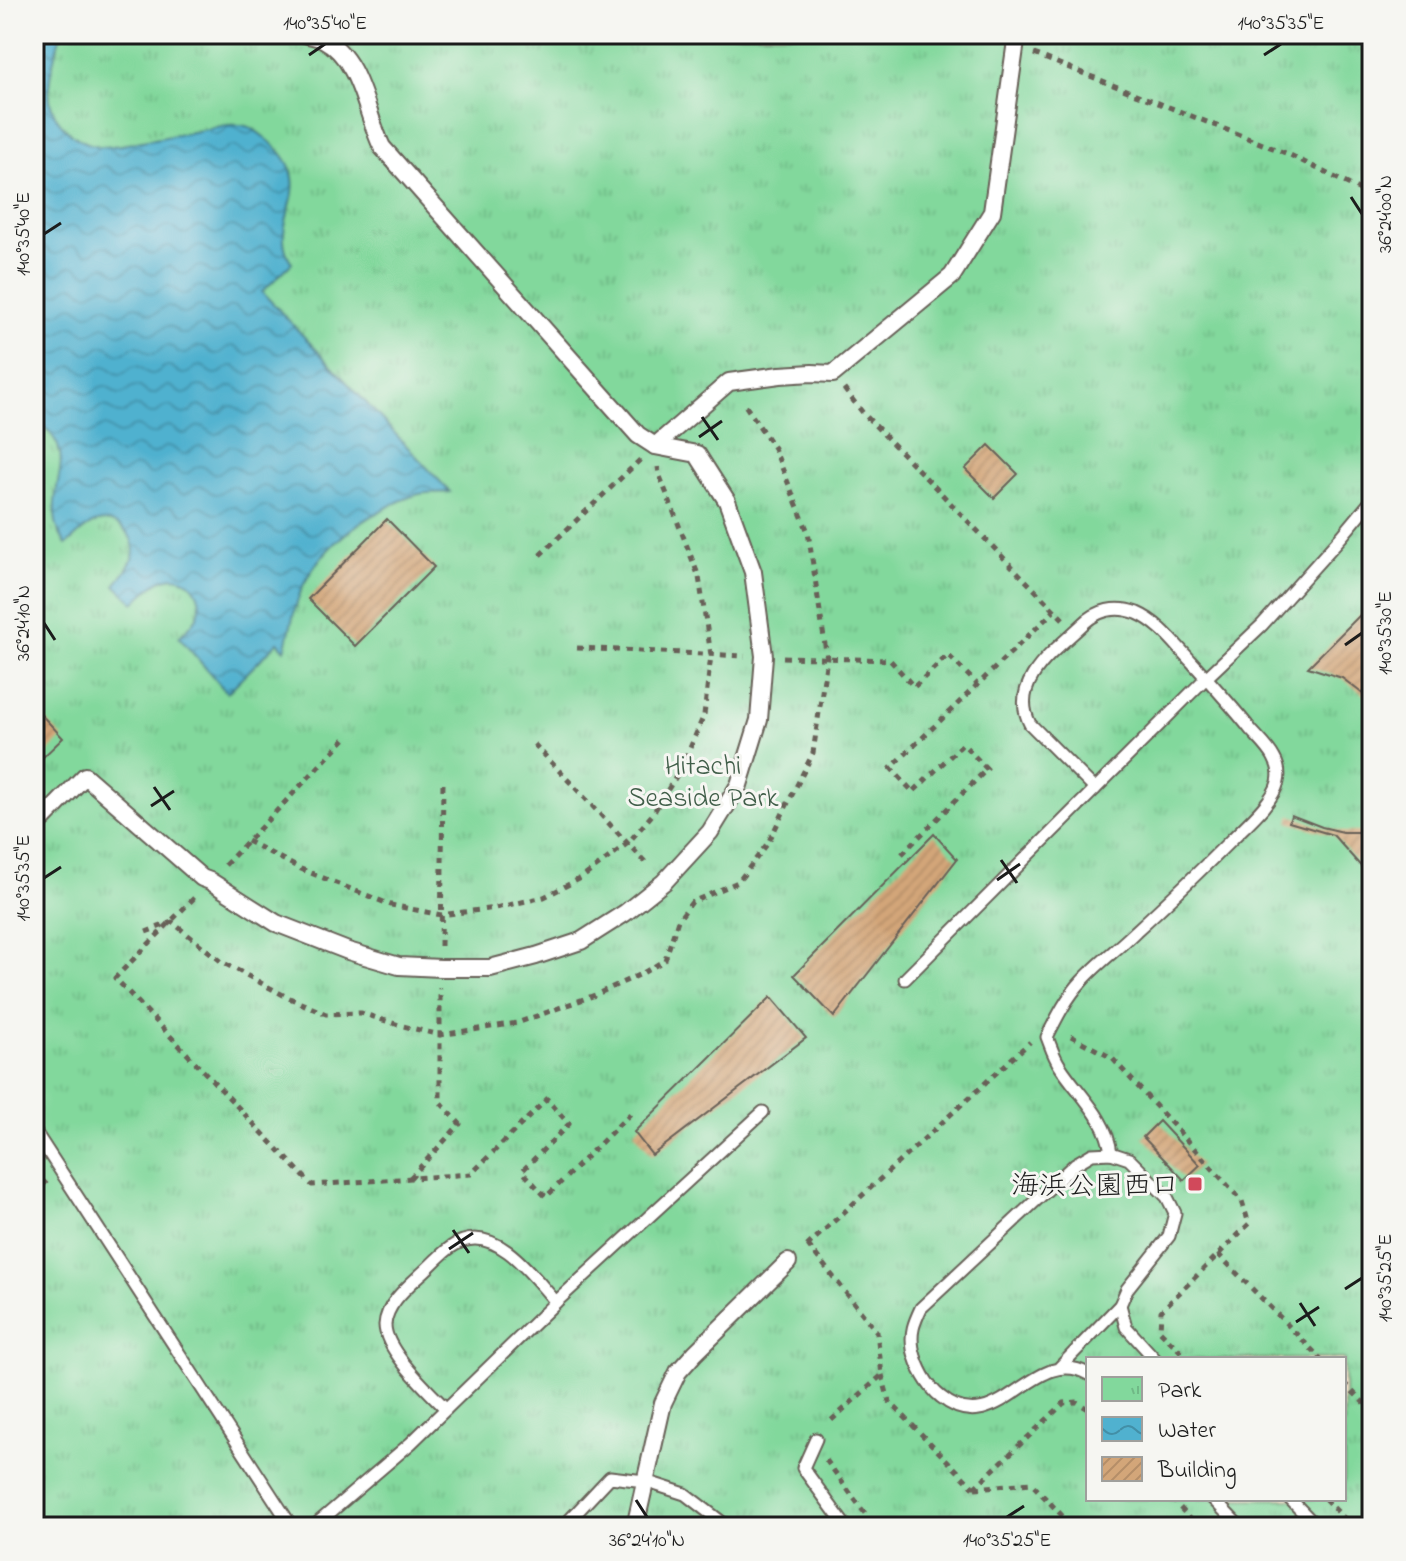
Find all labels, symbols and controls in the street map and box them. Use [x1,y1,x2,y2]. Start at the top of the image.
text: 140°35'40"E [283,10,367,39]
text: 140°35'35"E [1238,10,1324,39]
text: 36°24'00"N [1372,175,1401,253]
text: 140°35'40"E [10,192,39,276]
text: 36°24'10"N [10,585,39,661]
text: 140°35'30"E [1372,591,1401,675]
park label: Hitachi Seaside Park [628,747,779,820]
text: 140°35'35"E [10,835,39,921]
place label: 海浜公園西口 [1011,1167,1179,1208]
marker: 海浜公園西口 [1186,1175,1204,1193]
text: 140°35'25"E [1372,1234,1401,1322]
legend [1086,1357,1346,1501]
text: Park [1158,1374,1202,1409]
text: Water [1158,1414,1216,1449]
text: Building [1157,1454,1237,1489]
text: 36°24'10"N [609,1527,685,1556]
text: 140°35'25"E [963,1527,1051,1556]

